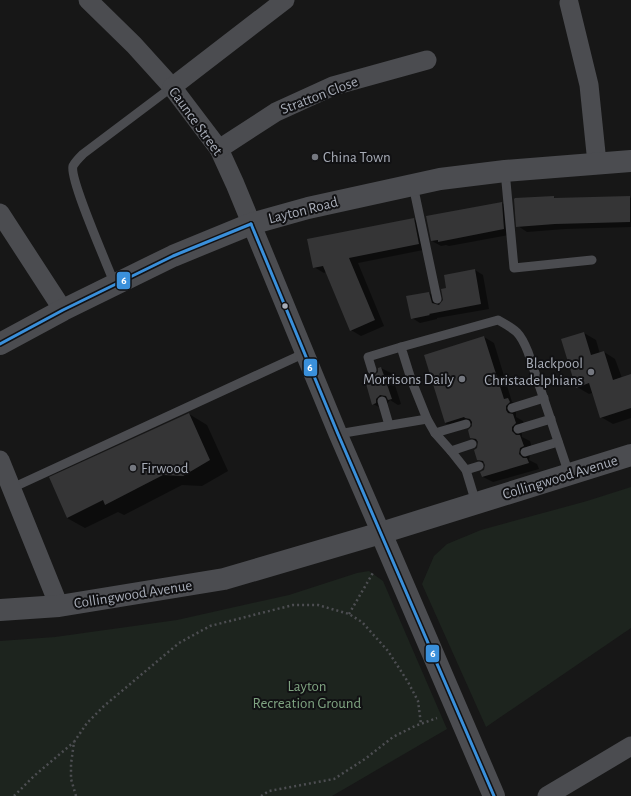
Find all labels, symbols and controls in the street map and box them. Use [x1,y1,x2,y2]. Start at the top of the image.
street label: Stratton Close [278,74,360,117]
street label: Caunce Street [166,84,225,158]
place label: China Town [323,150,391,165]
marker: China Town [310,152,320,162]
street label: Layton Road [267,195,340,226]
line badge: 6 [116,271,131,290]
text: 6 [121,275,127,286]
unlabelled marker [280,301,290,311]
place label: Blackpool Christadelphians [484,356,583,388]
line badge: 6 [303,358,318,377]
text: 6 [307,362,313,373]
marker: Blackpool Christadelphians [586,367,596,377]
place label: Morrisons Daily [363,372,455,387]
marker: Morrisons Daily [457,374,467,384]
street label: Collingwood Avenue [501,453,620,502]
place label: Firwood [141,461,189,476]
marker: Firwood [128,463,138,473]
street label: Collingwood Avenue [73,578,193,611]
line badge: 6 [425,644,440,663]
text: 6 [430,648,436,659]
park label: Layton Recreation Ground [253,679,362,711]

